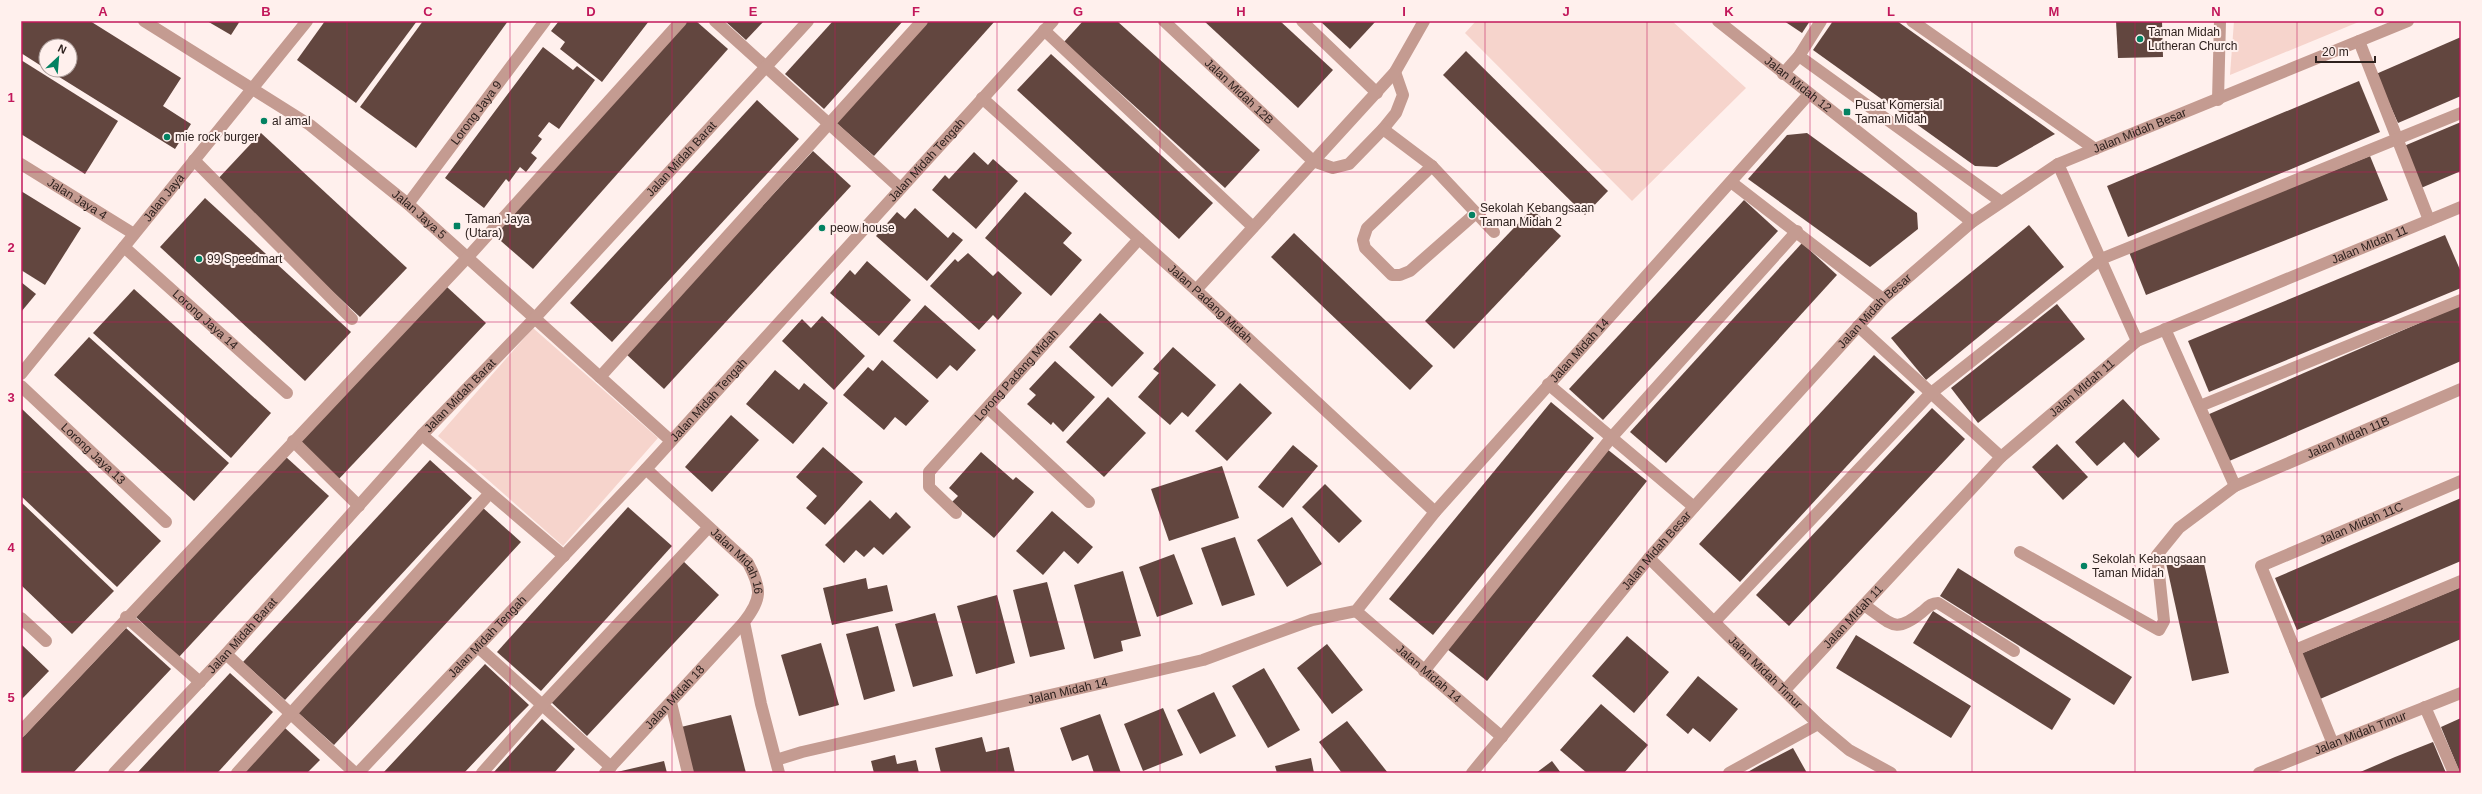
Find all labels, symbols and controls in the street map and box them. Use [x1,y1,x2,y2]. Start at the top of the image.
text: A [98,4,108,19]
text: B [261,4,271,19]
text: C [423,4,433,19]
text: D [586,4,596,19]
text: E [749,4,758,19]
text: F [912,4,920,19]
text: G [1073,4,1083,19]
text: H [1236,4,1246,19]
text: I [1402,4,1406,19]
text: J [1562,4,1570,19]
text: K [1724,4,1734,19]
text: L [1887,4,1895,19]
text: M [2049,4,2059,19]
text: N [2211,4,2221,19]
text: O [2374,4,2384,19]
place label: Taman Midah Lutheran Church [2148,25,2237,53]
marker: Taman Midah Lutheran Church [2135,34,2145,44]
north arrow [38,38,78,78]
scale bar [2316,38,2375,64]
text: N [56,42,69,56]
text: 20 m [2322,45,2349,59]
street label: Jalan Midah 12 [1762,54,1835,115]
street label: Jalan Midah 12B [1202,56,1276,127]
street label: Lorong Jaya 9 [448,78,505,147]
text: 1 [7,90,15,105]
place label: Pusat Komersial Taman Midah [1855,98,1942,126]
street label: Jalan Midah Besar [2091,105,2188,156]
marker: Pusat Komersial Taman Midah [1842,107,1852,117]
place label: al amal [272,114,311,128]
marker: al amal [259,116,269,126]
street label: Jalan Midah Tengah [885,116,968,205]
street label: Jalan Midah Barat [643,118,720,199]
place label: mie rock burger [175,130,258,144]
marker: mie rock burger [162,132,172,142]
street label: Jalan Jaya [140,171,188,224]
street label: Jalan Jaya 4 [45,175,110,223]
street label: Jalan Jaya 5 [389,187,449,242]
place label: Sekolah Kebangsaan Taman Midah 2 [1480,201,1594,229]
marker: Sekolah Kebangsaan Taman Midah 2 [1467,210,1477,220]
place label: Taman Jaya (Utara) [465,212,530,240]
marker: Taman Jaya (Utara) [452,221,462,231]
place label: peow house [830,221,895,235]
marker: peow house [817,223,827,233]
street label: Jalan MIdah 11 [2329,223,2410,267]
text: 2 [7,240,15,255]
place label: 99 Speedmart [207,252,283,266]
marker: 99 Speedmart [194,254,204,264]
street label: Jalan Padang Midah [1165,261,1255,346]
street label: Jalan Midah Besar [1835,271,1914,351]
street label: Lorong Jaya 14 [170,287,241,353]
street label: Jalan Midah 14 [1547,315,1612,386]
street label: Lorong Padang Midah [972,326,1061,424]
street label: Jalan Midah Barat [421,355,499,435]
street label: Jalan Midah Tengah [667,356,750,444]
street label: Jalan MIdah 11 [2046,356,2118,420]
text: 3 [7,390,15,405]
street label: Jalan Midah 11B [2305,414,2392,461]
street label: Lorong Jaya 13 [58,420,128,487]
street label: Jalan Midah 11C [2317,499,2405,547]
street label: Jalan Midah Besar [1619,508,1694,593]
street label: Jalan Midah 16 [708,525,765,595]
text: 4 [7,540,15,555]
place label: Sekolah Kebangsaan Taman Midah [2092,552,2206,580]
marker: Sekolah Kebangsaan Taman Midah [2079,561,2089,571]
street label: Jalan MIdah 11 [1820,582,1886,651]
street label: Jalan Midah Tengah [445,593,529,680]
street label: Jalan Midah Barat [205,594,280,676]
street label: Jalan Midah Timur [1725,633,1805,712]
street label: Jalan Midah 14 [1393,642,1464,706]
street label: Jalan Midah 18 [642,662,708,732]
street label: Jalan Midah 14 [1027,675,1109,707]
text: 5 [7,690,15,705]
street label: Jalan Midah Timur [2312,708,2409,757]

